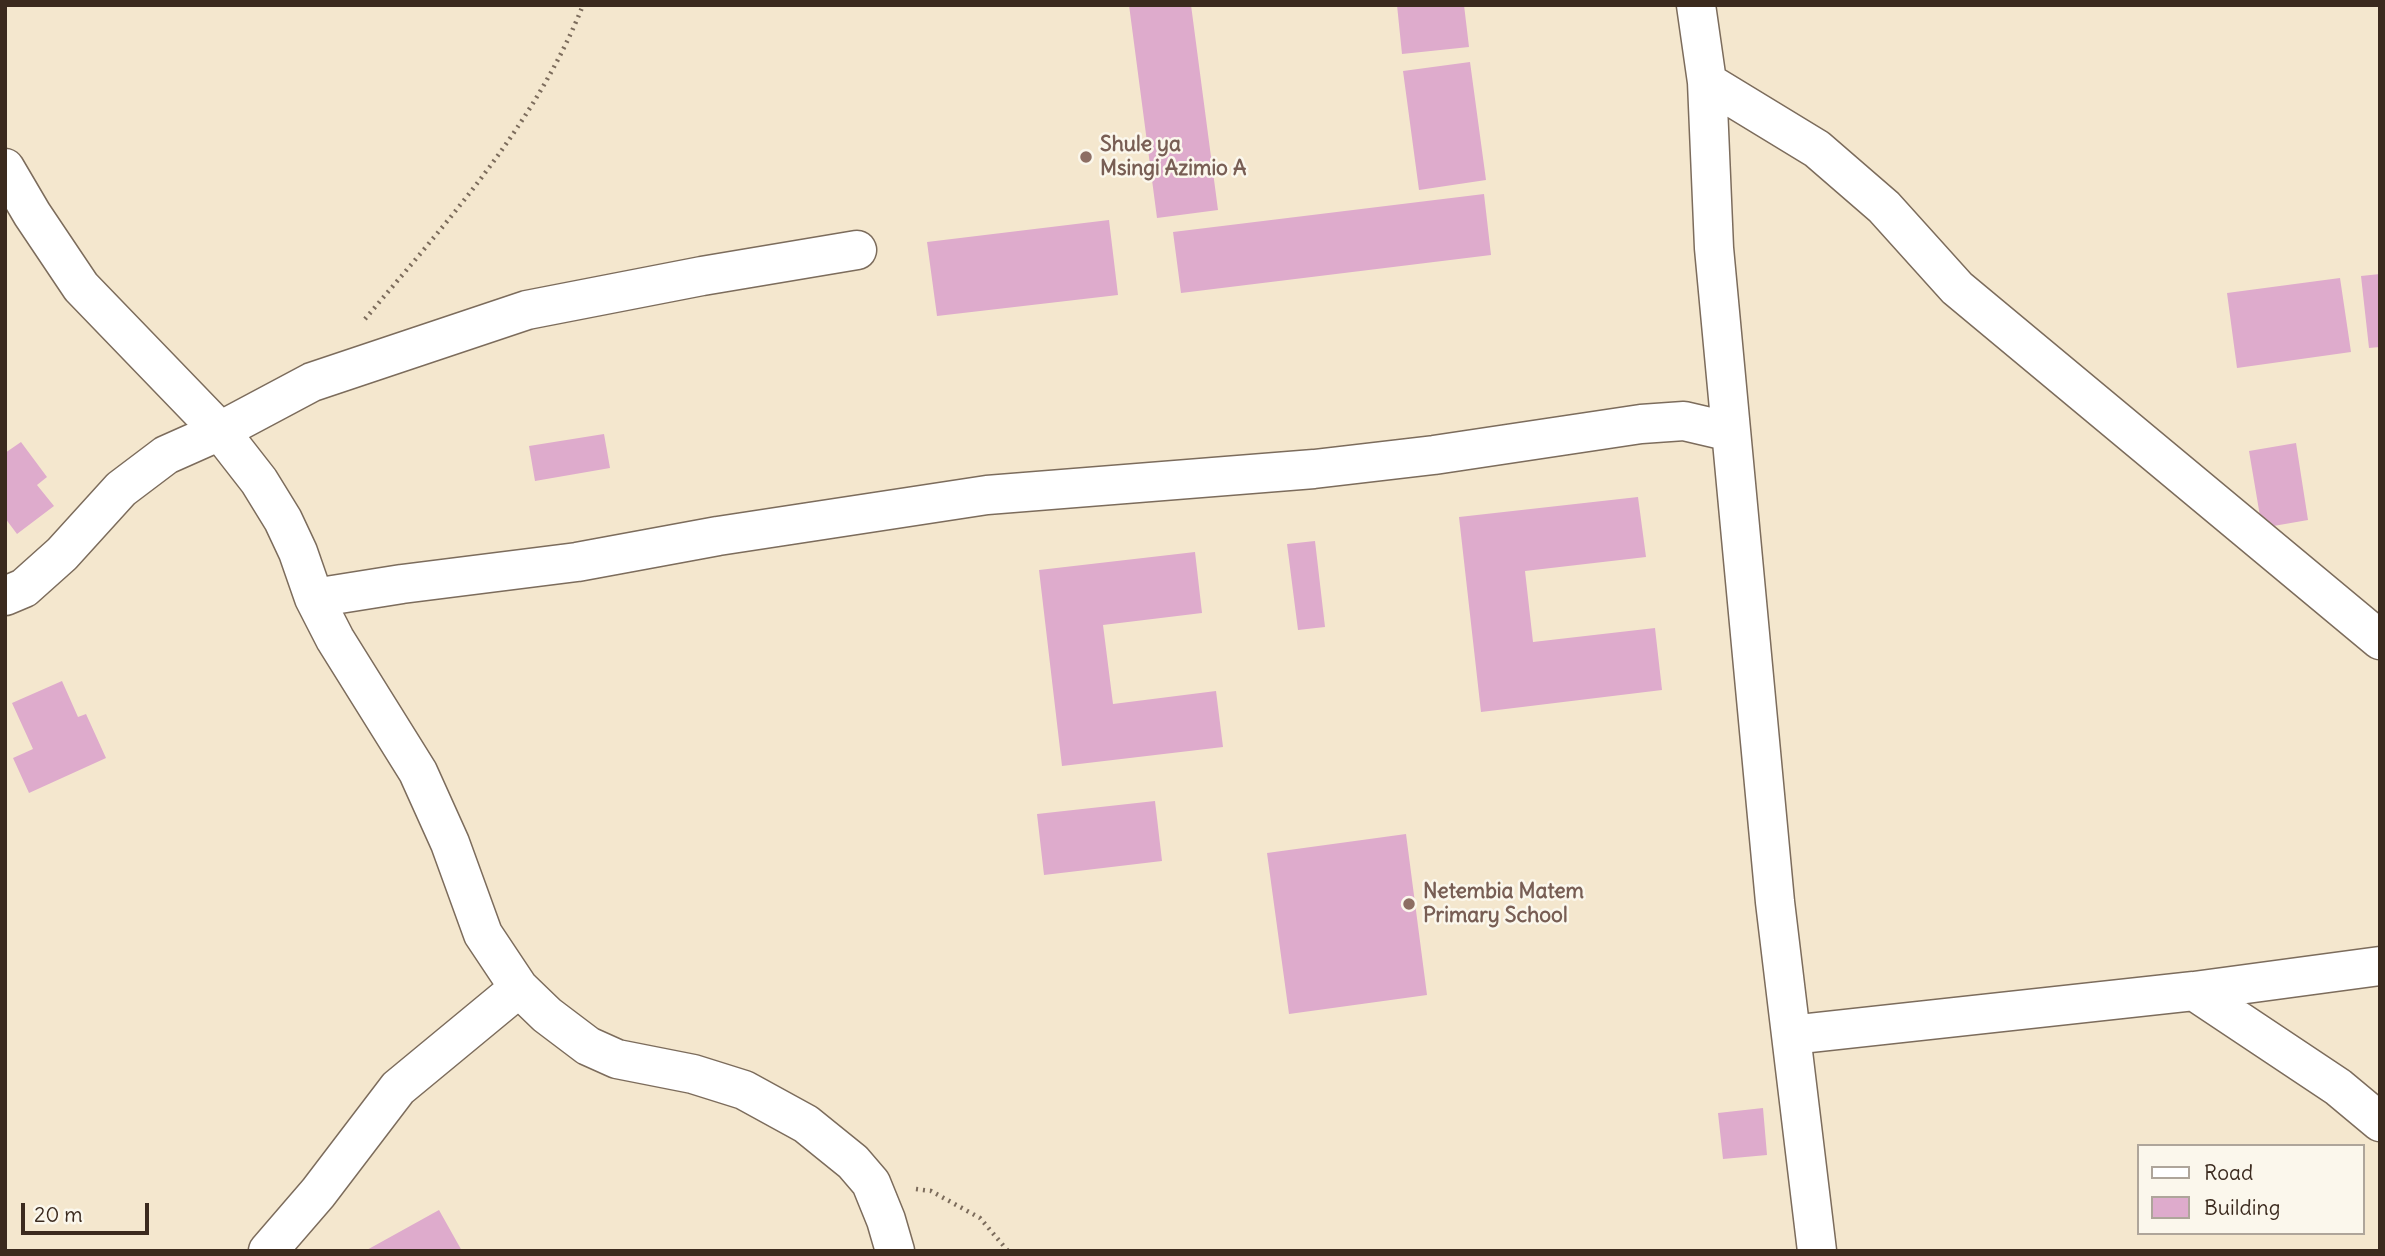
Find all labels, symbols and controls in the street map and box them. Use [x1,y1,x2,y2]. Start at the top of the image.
place label: Shule ya Msingi Azimio A [1100,132,1246,182]
marker: Shule ya Msingi Azimio A [1078,149,1094,165]
place label: Netembia Matem Primary School [1423,879,1584,929]
marker: Netembia Matem Primary School [1401,896,1417,912]
legend [2136,1144,2364,1235]
text: Road [2204,1159,2253,1186]
scale bar [24,1190,152,1234]
text: Building [2204,1194,2280,1221]
text: 20 m [34,1201,83,1228]

